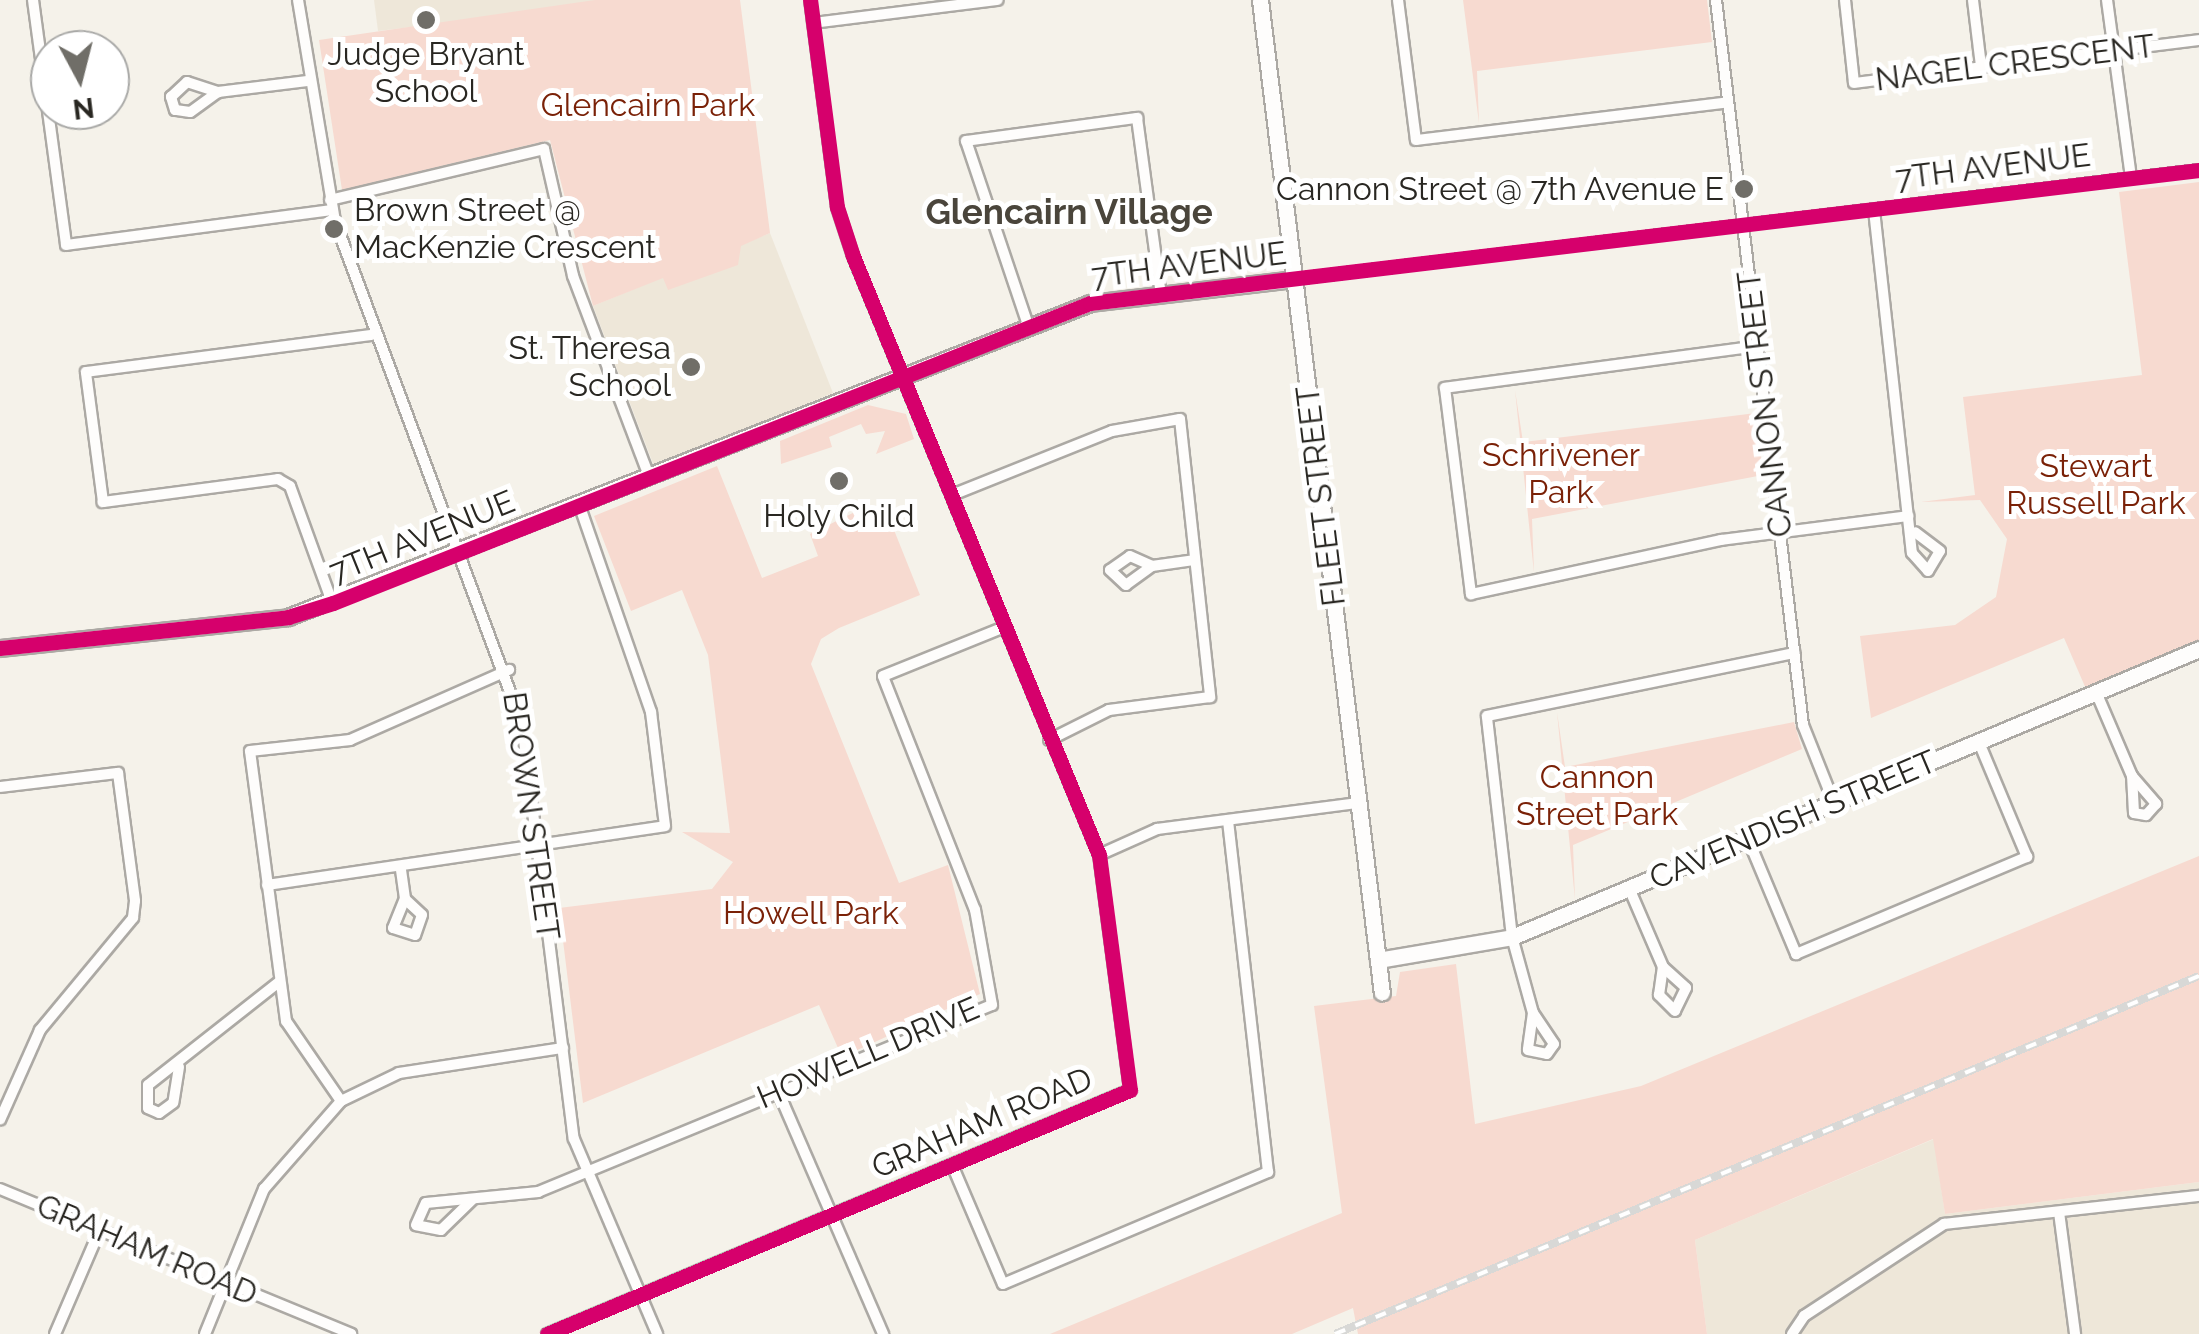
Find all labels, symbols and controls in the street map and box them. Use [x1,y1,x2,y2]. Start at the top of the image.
marker: Judge Bryant School [415,9,437,31]
street label: NAGEL CRESCENT [1873,27,2157,99]
north arrow [30,30,130,130]
place label: Judge Bryant School [328,36,524,111]
park label: Glencairn Park [541,86,755,124]
text: N [71,91,96,126]
street label: 7TH AVENUE [1893,136,2093,198]
place label: Cannon Street @ 7th Avenue E [1275,170,1724,208]
marker: Cannon Street @ 7th Avenue E [1733,178,1755,200]
district label: Glencairn Village [925,191,1213,233]
place label: Brown Street @ MacKenzie Crescent [354,192,656,267]
marker: Brown Street @ MacKenzie Crescent [323,218,345,240]
street label: 7TH AVENUE [1089,234,1289,296]
street label: CANNON STREET [1730,269,1800,539]
place label: St. Theresa School [508,330,671,405]
marker: St. Theresa School [680,356,702,378]
street label: FLEET STREET [1288,383,1354,609]
park label: Schrivener Park [1482,437,1640,512]
park label: Stewart Russell Park [2006,448,2186,523]
marker: Holy Child [828,470,850,492]
street label: 7TH AVENUE [323,482,521,592]
place label: Holy Child [763,497,915,535]
street label: BROWN STREET [495,690,567,942]
street label: CAVENDISH STREET [1644,742,1942,898]
park label: Cannon Street Park [1516,759,1678,834]
park label: Howell Park [723,894,899,932]
street label: HOWELL DRIVE [751,989,985,1117]
street label: GRAHAM ROAD [866,1059,1098,1187]
street label: GRAHAM ROAD [31,1186,263,1314]

